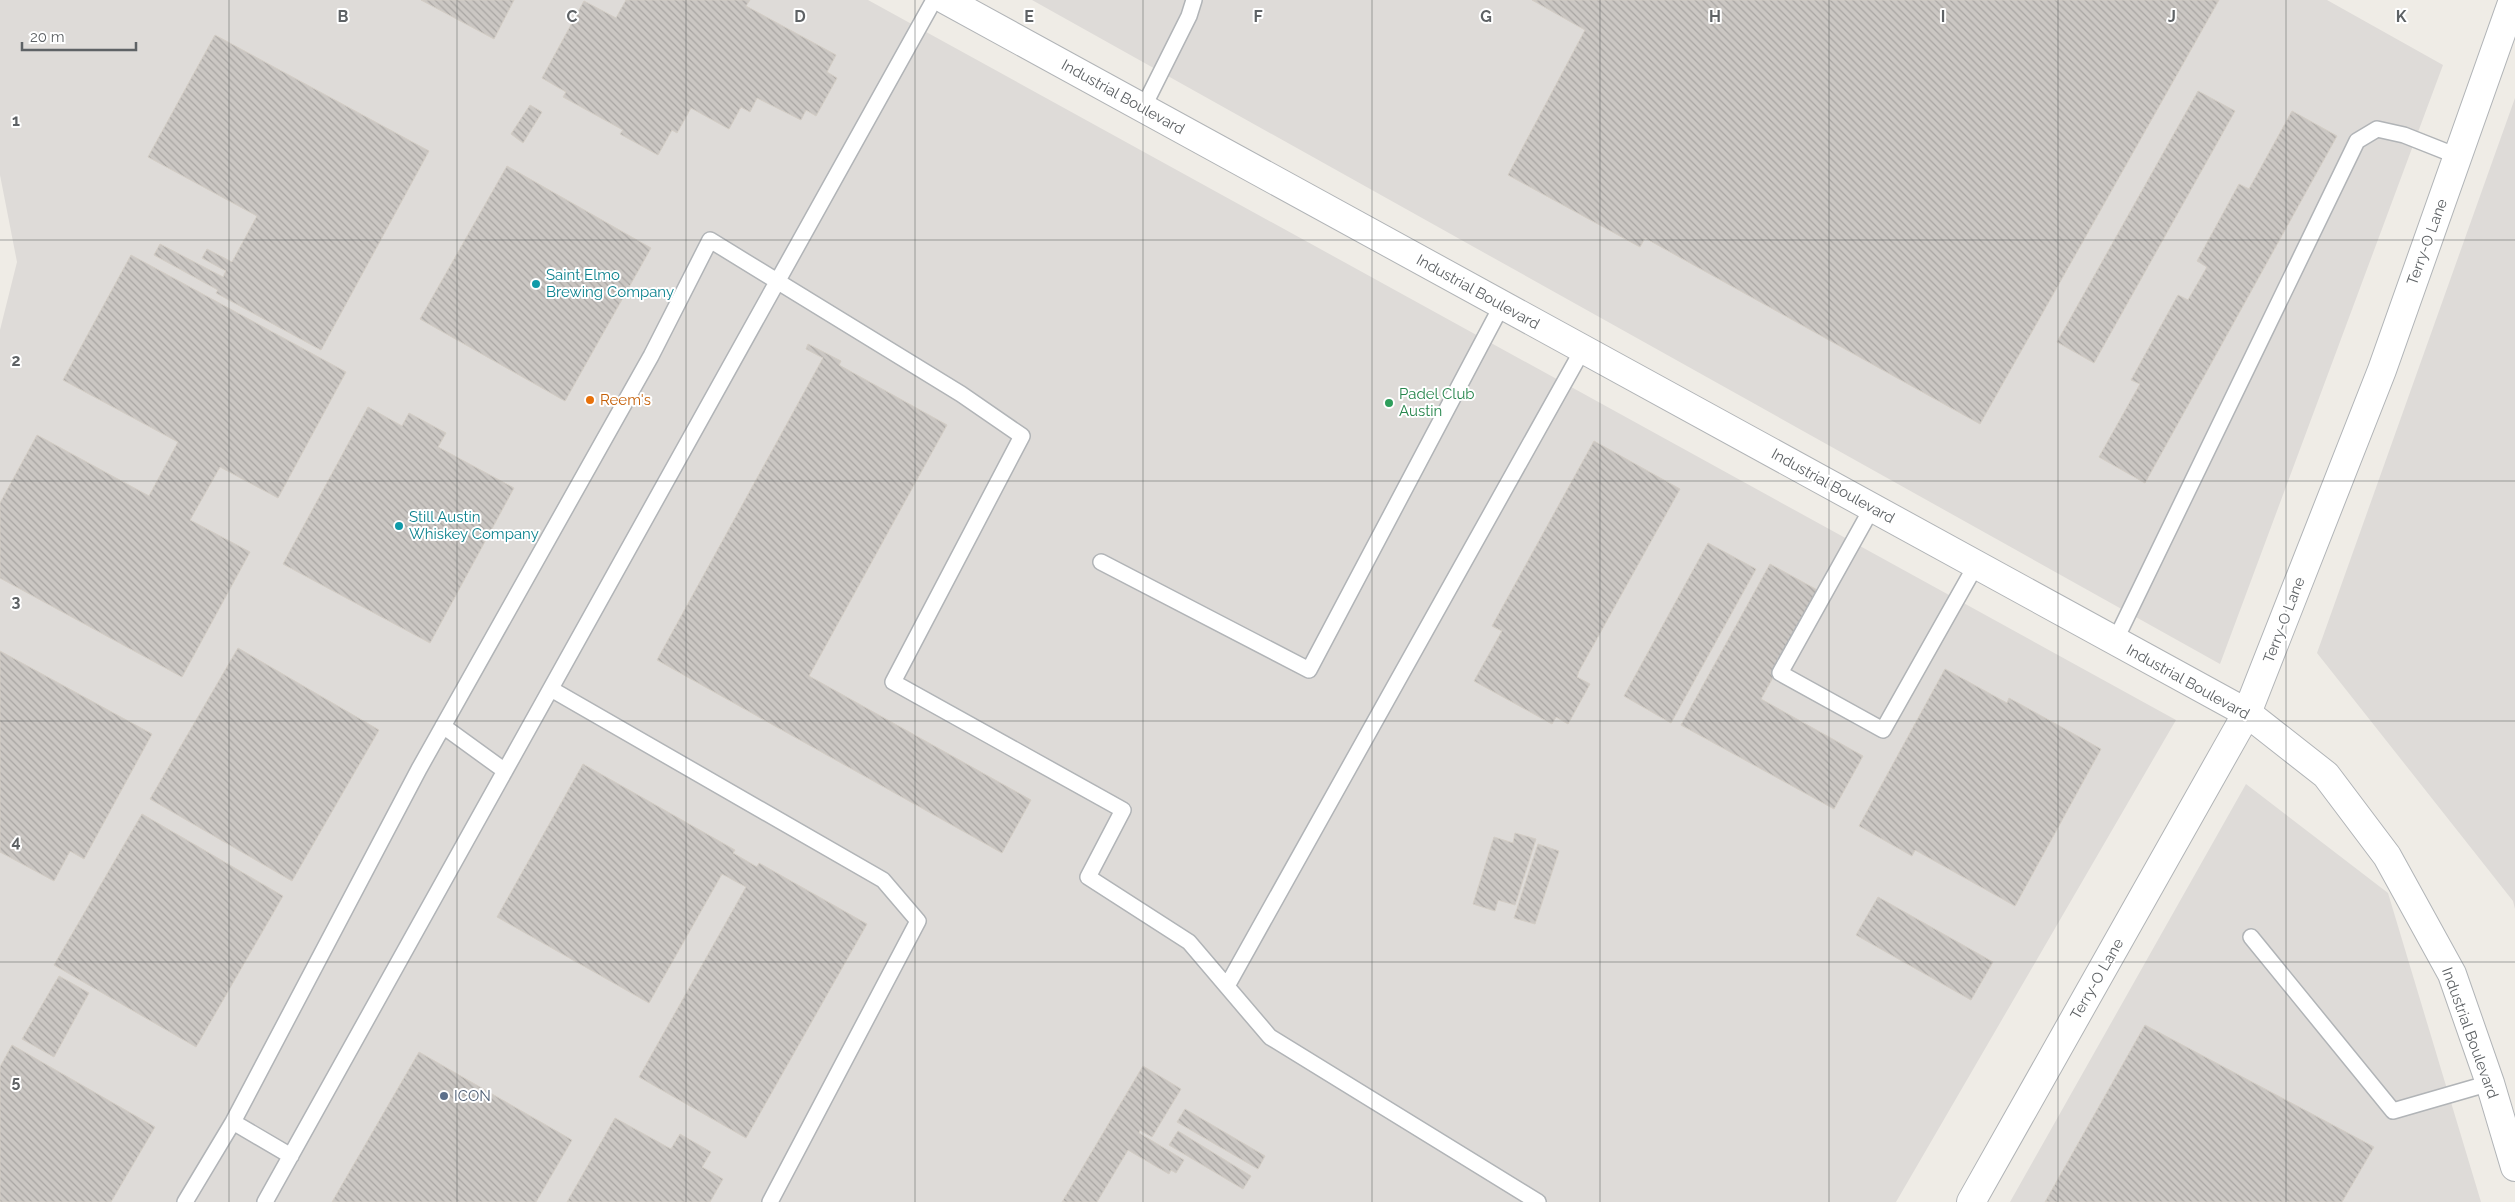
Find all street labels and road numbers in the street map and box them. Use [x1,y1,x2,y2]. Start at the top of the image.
street label: Industrial Boulevard [1058,56,1188,138]
street label: Terry-O Lane [2403,196,2451,288]
street label: Industrial Boulevard [1413,251,1543,333]
street label: Industrial Boulevard [1768,445,1898,527]
street label: Terry-O Lane [2259,574,2309,666]
street label: Industrial Boulevard [2123,641,2253,723]
street label: Terry-O Lane [2067,935,2128,1023]
street label: Industrial Boulevard [2438,965,2502,1101]

